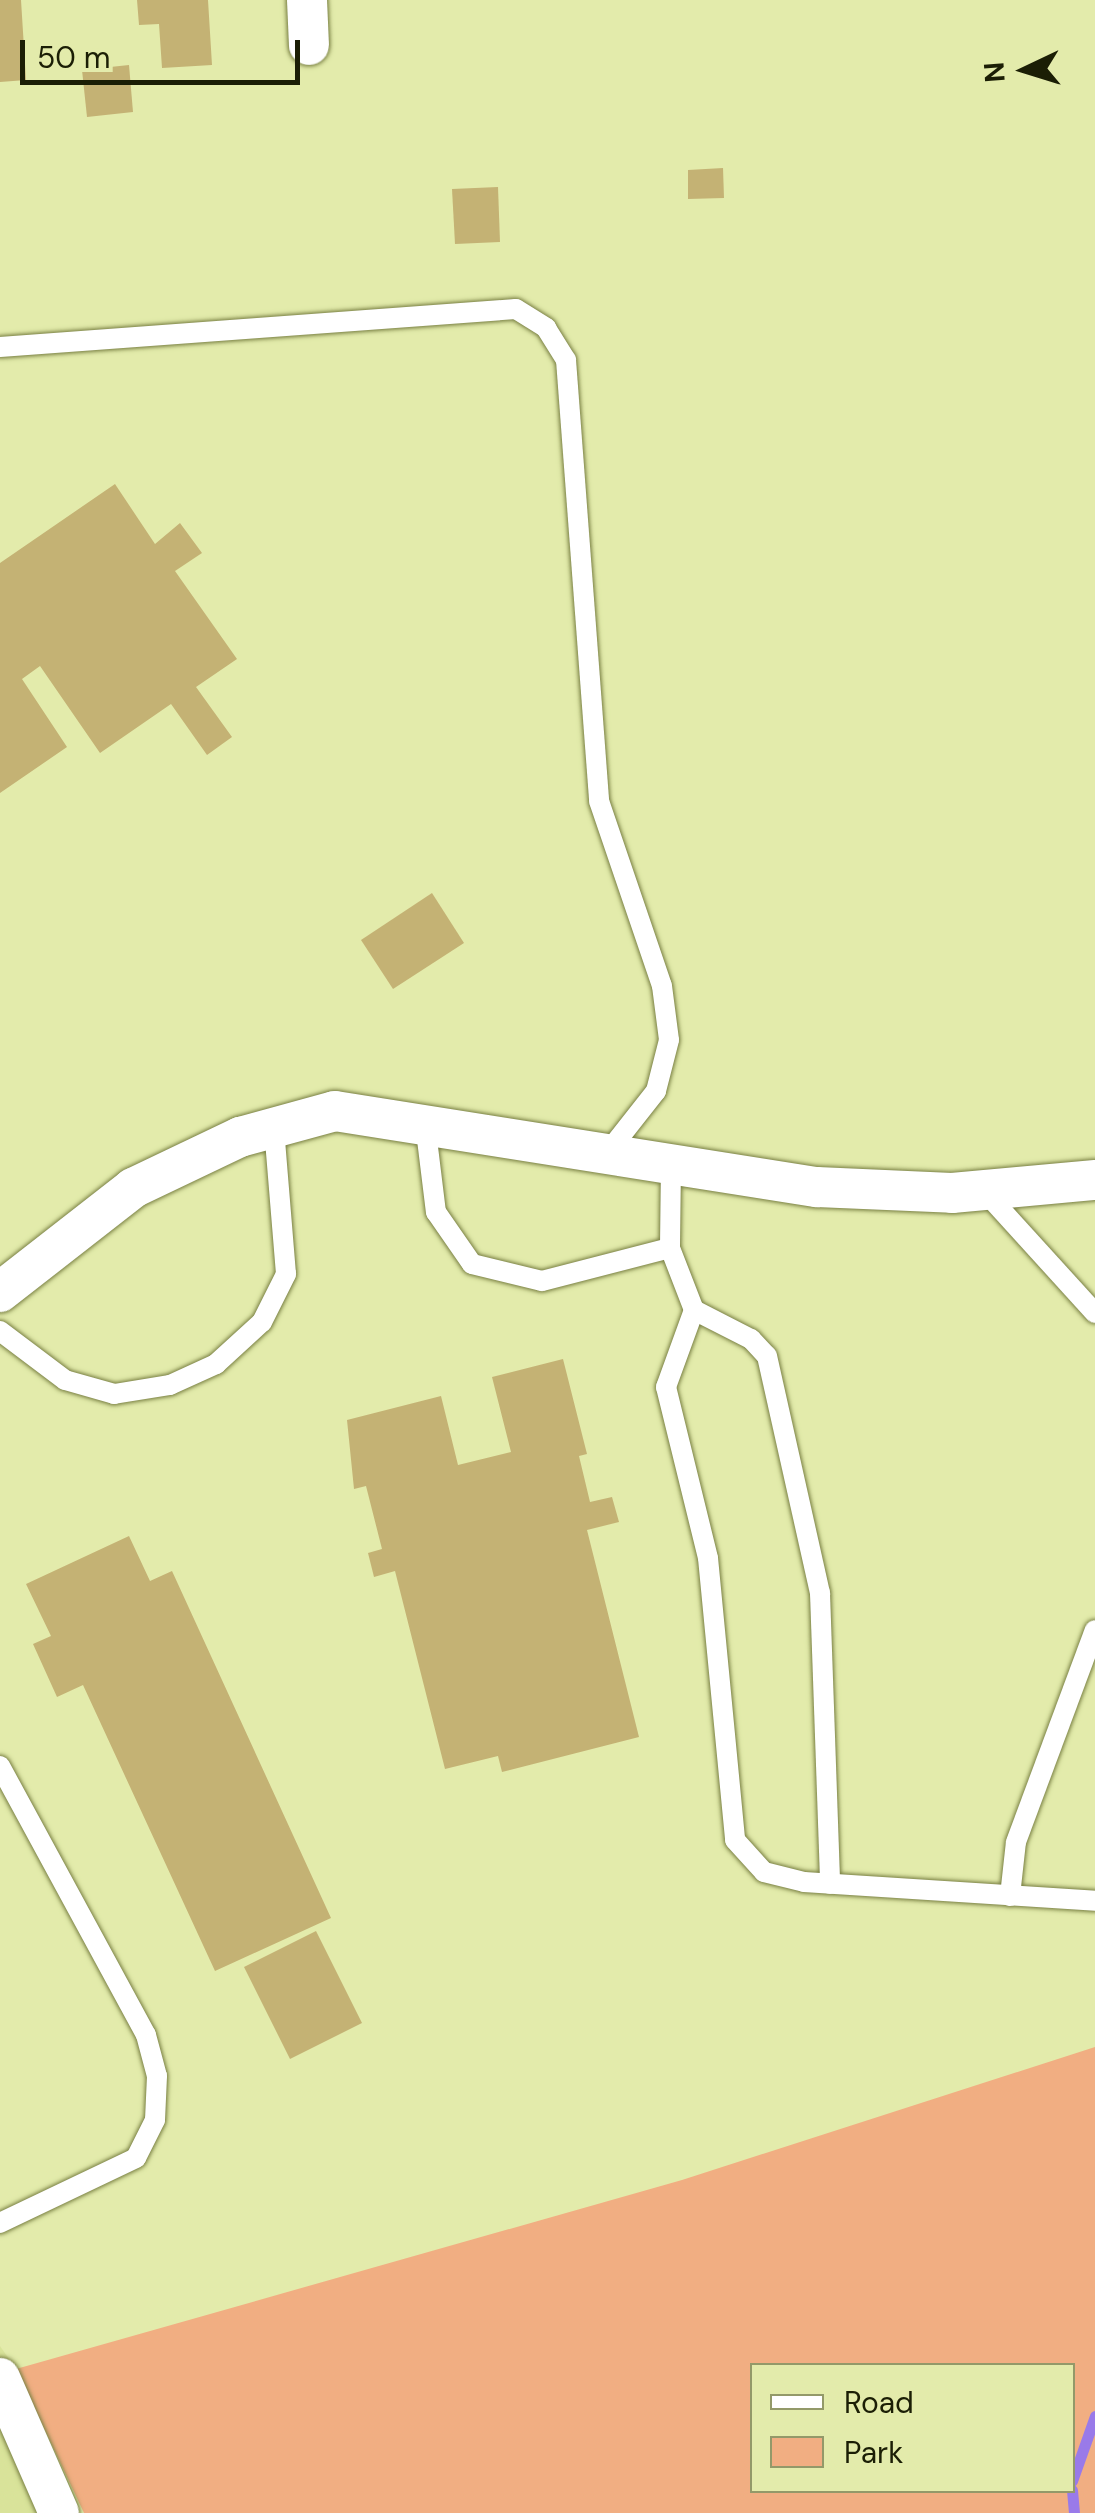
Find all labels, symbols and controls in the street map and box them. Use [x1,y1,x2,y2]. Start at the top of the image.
scale bar [25,20,305,82]
north arrow [975,20,1075,120]
text: 50 m [37,38,111,77]
text: N [975,61,1014,84]
legend [750,2363,1075,2493]
text: Road [844,2383,914,2422]
text: Park [844,2433,903,2472]

